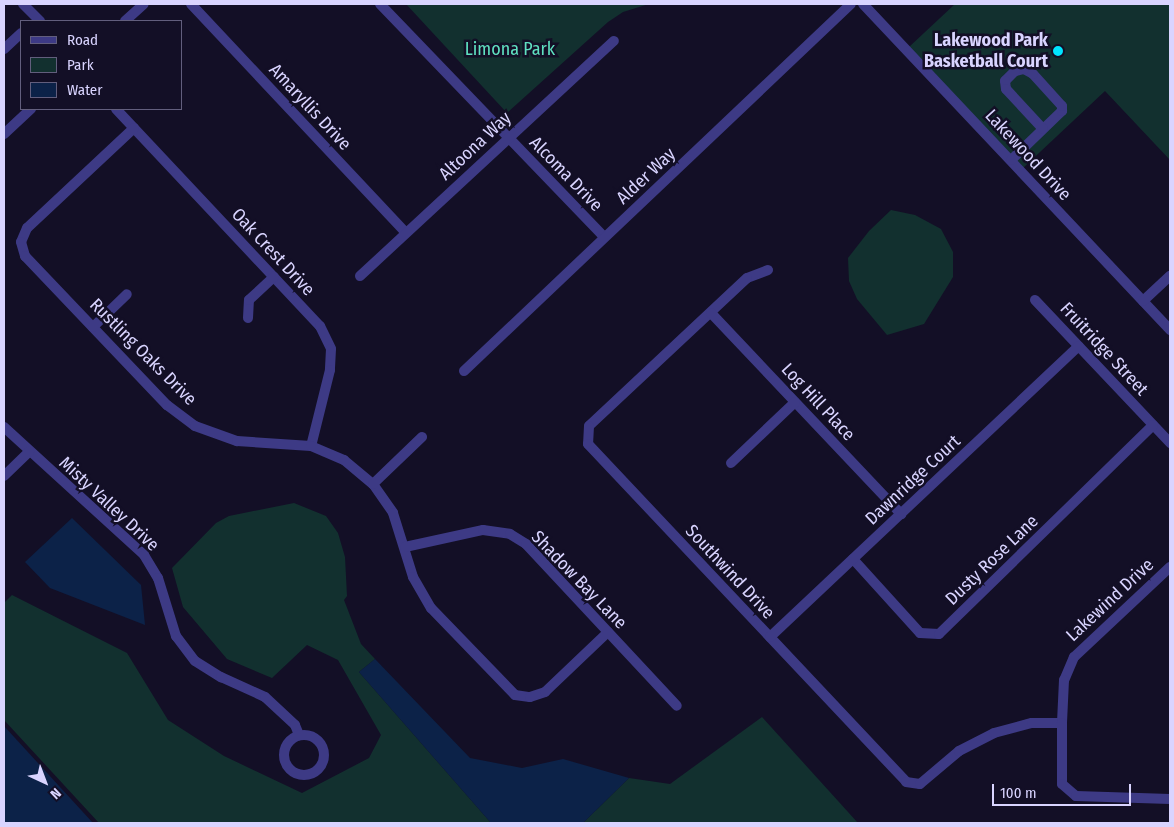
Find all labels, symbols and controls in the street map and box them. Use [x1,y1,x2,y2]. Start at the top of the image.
legend [20,20,182,110]
place label: Lakewood Park Basketball Court [924,30,1048,72]
text: Road [67,31,98,49]
park label: Limona Park [465,38,555,60]
marker: Lakewood Park Basketball Court [1052,45,1064,57]
text: Park [67,56,94,74]
street label: Amaryllis Drive [264,59,356,155]
text: Water [67,81,102,99]
street label: Lakewood Drive [980,105,1076,205]
street label: Altoona Way [434,107,516,185]
street label: Alcoma Drive [525,132,607,216]
street label: Alder Way [612,143,680,209]
street label: Oak Crest Drive [227,204,319,300]
street label: Rustling Oaks Drive [85,294,201,410]
street label: Fruitridge Street [1055,298,1153,400]
street label: Log Hill Place [777,359,859,445]
street label: Dawnridge Court [861,431,965,529]
street label: Misty Valley Drive [55,452,163,556]
street label: Dusty Rose Lane [941,510,1043,610]
street label: Southwind Drive [681,520,779,624]
street label: Shadow Bay Lane [527,526,631,634]
street label: Lakewind Drive [1062,554,1158,646]
north arrow [20,757,70,807]
scale bar [994,774,1133,806]
text: N [47,784,64,802]
text: 100 m [1000,784,1037,802]

